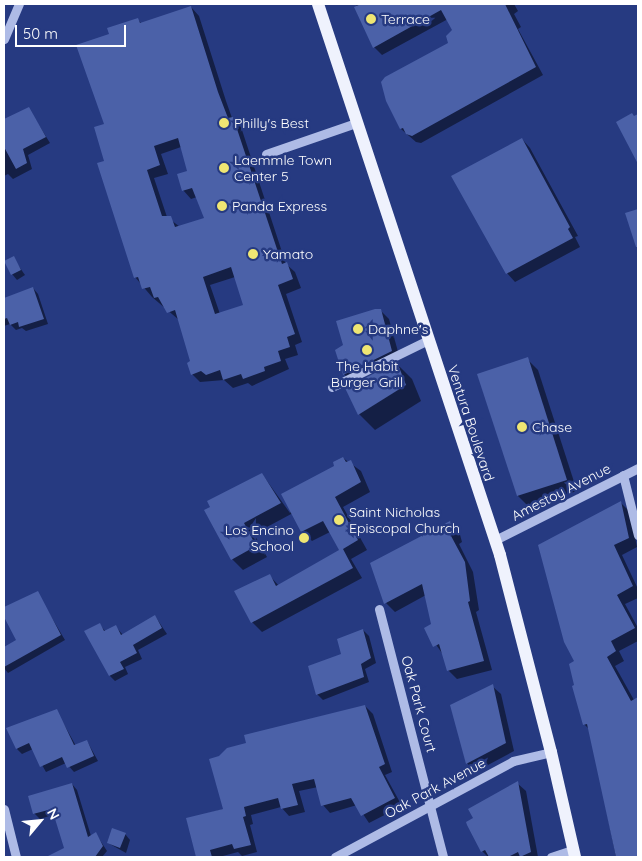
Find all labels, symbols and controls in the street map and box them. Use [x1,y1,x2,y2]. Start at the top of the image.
place label: Terrace [381,11,430,27]
marker: Terrace [365,13,377,25]
scale bar [18,15,129,47]
text: 50 m [23,24,58,43]
place label: Philly's Best [234,115,309,131]
marker: Philly's Best [218,117,230,129]
place label: Laemmle Town Center 5 [234,152,332,184]
marker: Laemmle Town Center 5 [218,162,230,174]
place label: Panda Express [232,198,327,214]
marker: Panda Express [216,200,228,212]
place label: Yamato [263,246,313,262]
marker: Yamato [247,248,259,260]
place label: Daphne's [368,321,428,337]
marker: Daphne's [352,323,364,335]
marker: The Habit Burger Grill [361,344,373,356]
place label: The Habit Burger Grill [331,358,403,391]
street label: Ventura Boulevard [444,363,498,483]
place label: Chase [532,419,572,435]
marker: Chase [516,421,528,433]
street label: Amestoy Avenue [509,460,613,524]
place label: Saint Nicholas Episcopal Church [349,504,460,536]
marker: Saint Nicholas Episcopal Church [333,514,345,526]
place label: Los Encino School [225,522,294,554]
marker: Los Encino School [298,532,310,544]
street label: Oak Park Court [398,654,440,754]
street label: Oak Park Avenue [382,754,488,822]
north arrow [15,796,65,846]
text: N [43,805,64,823]

